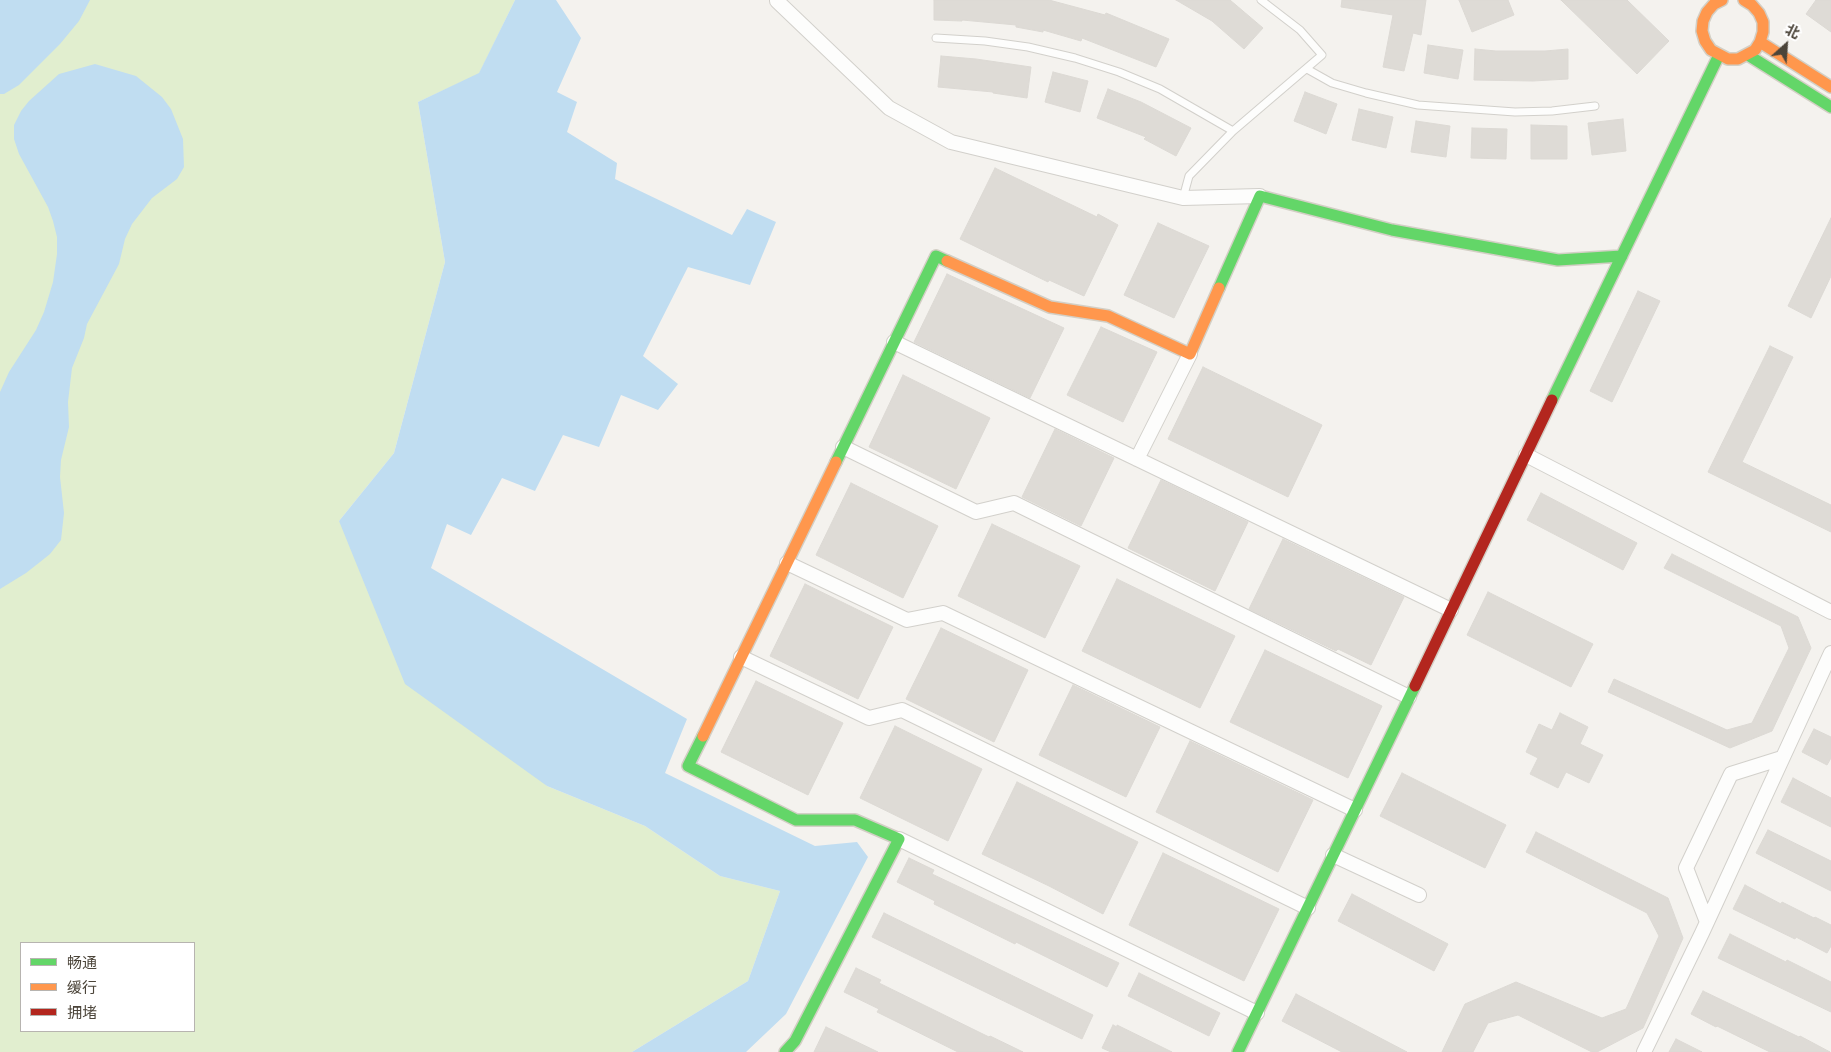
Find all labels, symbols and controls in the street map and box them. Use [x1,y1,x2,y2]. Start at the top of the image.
north arrow [1761,20,1811,70]
text: 北 [1783,21,1802,42]
legend [20,942,195,1032]
text: 畅通 [67,954,97,972]
text: 缓行 [67,979,97,997]
text: 拥堵 [67,1004,97,1022]

